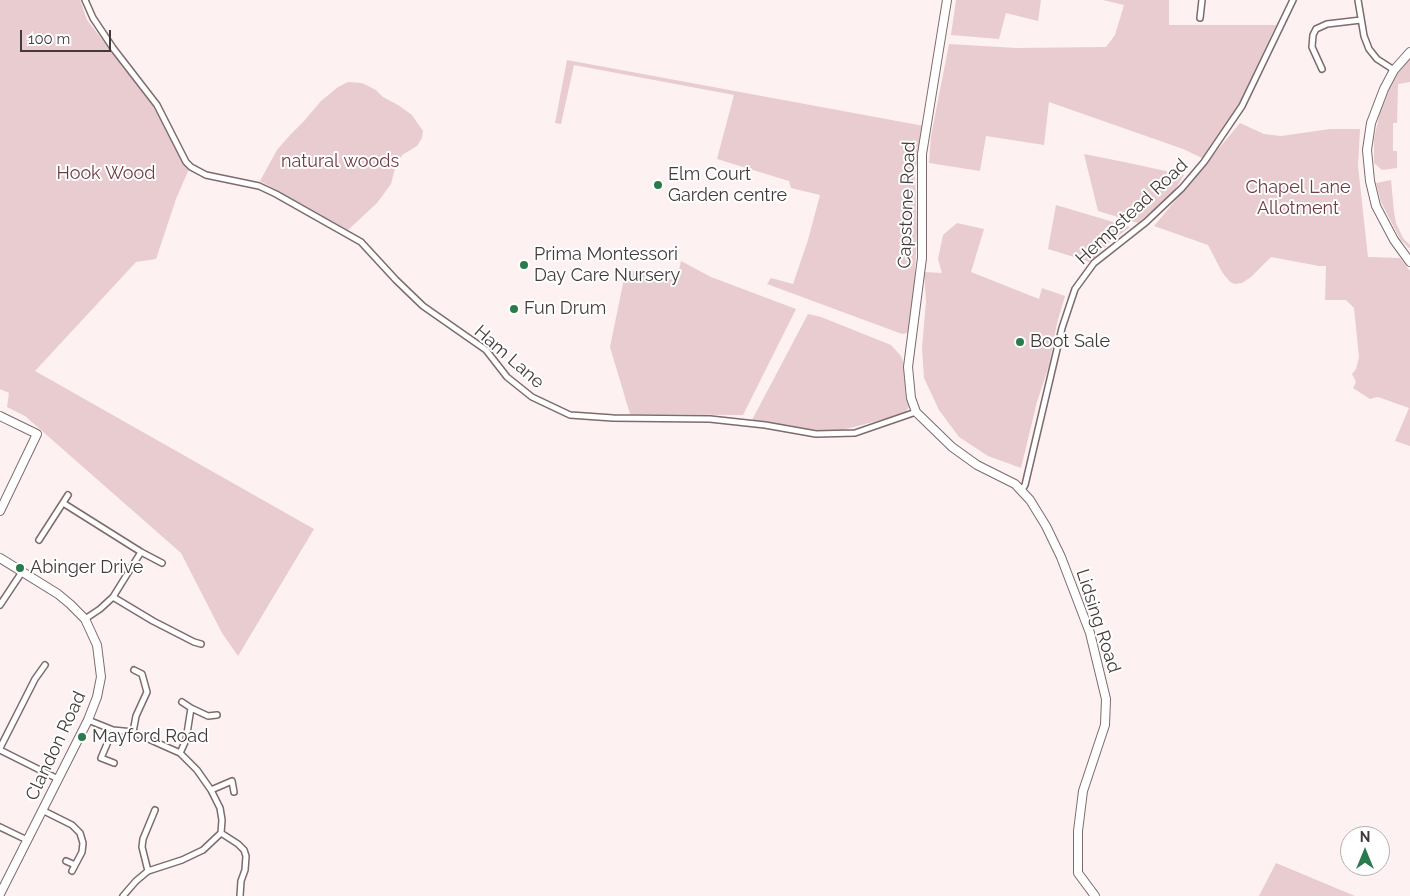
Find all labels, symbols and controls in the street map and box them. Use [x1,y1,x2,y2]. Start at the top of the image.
scale bar [22,20,114,52]
text: 100 m [28,30,70,48]
street label: Capstone Road [894,141,920,269]
park label: natural woods [281,151,399,173]
street label: Hempstead Road [1072,155,1192,269]
park label: Hook Wood [57,163,155,185]
place label: Elm Court Garden centre [668,164,787,206]
park label: Chapel Lane Allotment [1245,177,1351,220]
marker: Elm Court Garden centre [652,179,664,191]
place label: Prima Montessori Day Care Nursery [534,244,680,286]
marker: Prima Montessori Day Care Nursery [518,259,530,271]
place label: Fun Drum [524,298,606,320]
marker: Fun Drum [508,303,520,315]
street label: Ham Lane [470,321,548,393]
place label: Boot Sale [1030,331,1110,353]
marker: Boot Sale [1014,336,1026,348]
place label: Abinger Drive [30,557,143,579]
marker: Abinger Drive [14,562,26,574]
street label: Lidsing Road [1071,566,1125,676]
street label: Clandon Road [21,688,91,804]
place label: Mayford Road [92,726,208,748]
marker: Mayford Road [76,731,88,743]
north arrow [1340,826,1390,876]
text: N [1360,829,1370,845]

